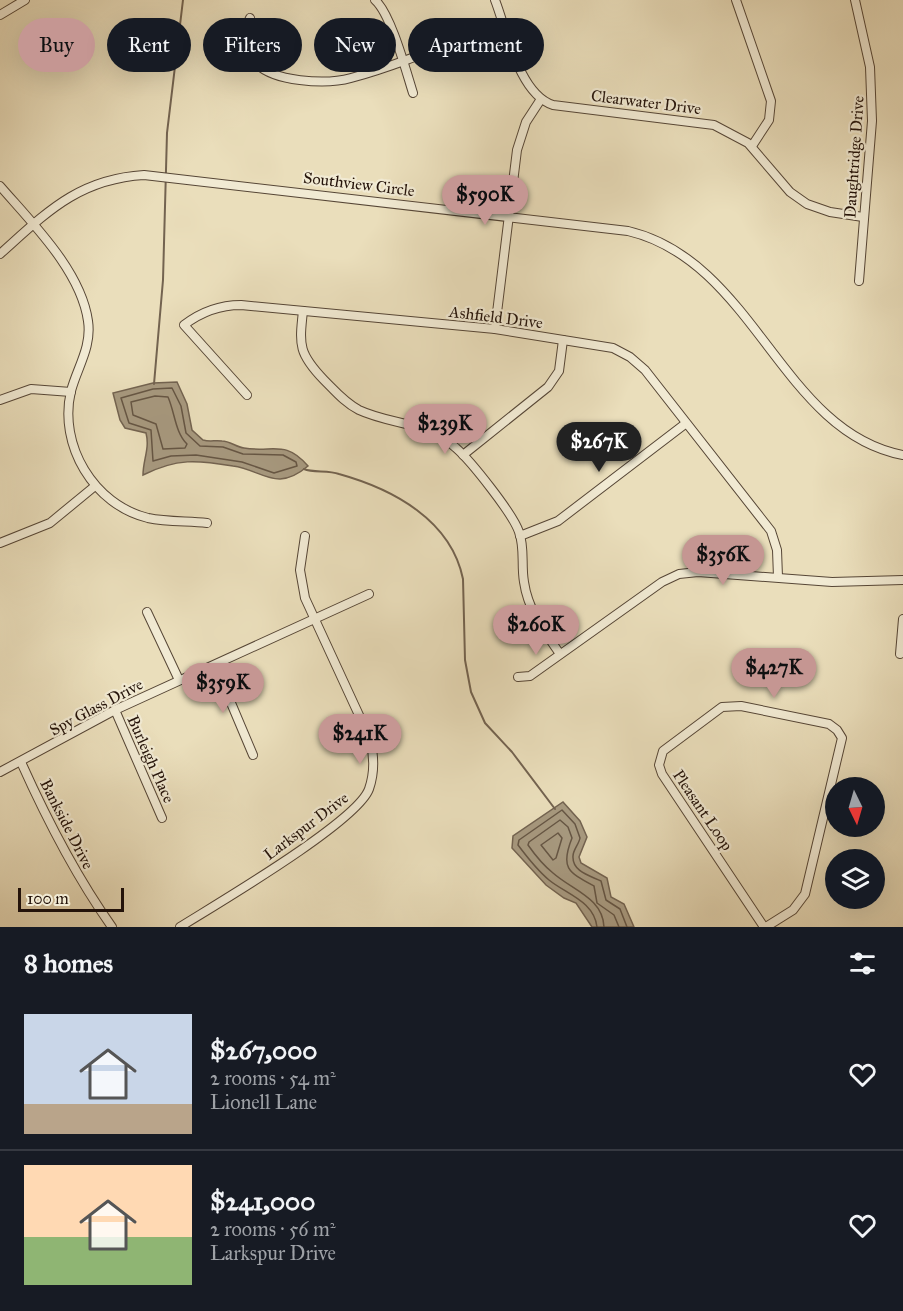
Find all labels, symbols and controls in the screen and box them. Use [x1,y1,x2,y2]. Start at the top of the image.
chip: Buy [18,18,95,72]
chip: Rent [107,18,191,72]
chip: Filters [203,18,302,72]
chip: New [314,18,396,72]
chip: Apartment [408,18,544,72]
street label: Clearwater Drive [590,86,702,118]
street label: Daughtridge Drive [840,95,869,219]
street label: Southview Circle [302,168,416,200]
pin: $590K [443,175,527,226]
text: $590K [456,182,514,206]
street label: Ashfield Drive [447,302,544,332]
pin: $239K [403,404,487,455]
text: $239K [418,411,472,435]
pin: $267K [557,422,641,473]
text: $267K [571,429,627,453]
pin: $356K [681,535,765,586]
text: $356K [696,542,750,566]
pin: $260K [494,605,578,656]
text: $260K [507,612,565,636]
pin: $427K [732,648,816,699]
text: $427K [745,655,803,679]
pin: $359K [181,663,265,714]
text: $359K [196,670,250,694]
street label: Spy Glass Drive [46,674,146,740]
street label: Burleigh Place [122,712,179,806]
pin: $241K [318,714,402,765]
text: $241K [332,721,388,745]
street label: Pleasant Loop [669,766,737,854]
street label: Bankside Drive [36,776,98,873]
north arrow [825,777,885,837]
map controls [825,777,885,909]
street label: Larkspur Drive [260,788,352,864]
button: layers [825,849,885,909]
scale bar [18,885,124,912]
text: 100 m [27,889,69,908]
text: 8 homes [24,947,113,979]
icon: filters [846,947,879,980]
text: $267,000 [210,1034,317,1066]
icon: home [72,1038,144,1110]
icon: heart [846,1058,879,1091]
text: 2 rooms · 54 m² [210,1066,336,1090]
text: Lionell Lane [210,1090,317,1114]
text: $241,000 [210,1185,315,1217]
icon: home [72,1189,144,1261]
icon: heart [846,1209,879,1242]
text: 2 rooms · 56 m² [210,1217,336,1241]
text: Larkspur Drive [210,1241,336,1265]

